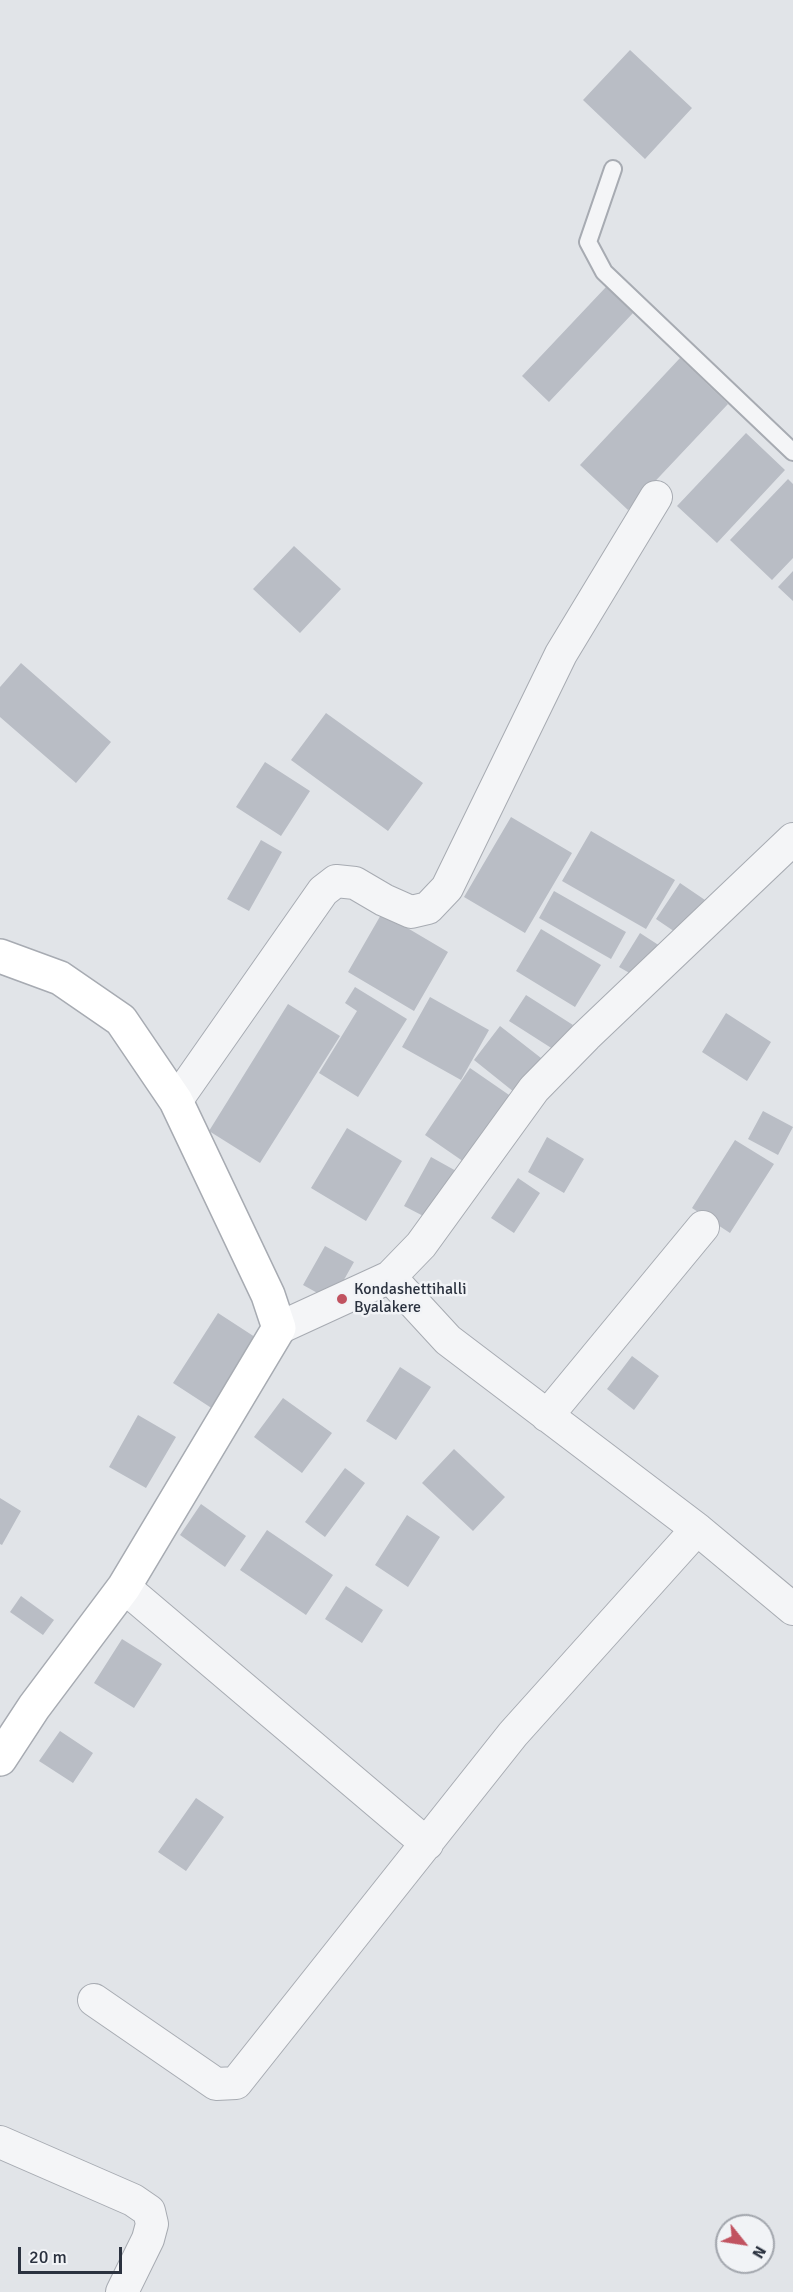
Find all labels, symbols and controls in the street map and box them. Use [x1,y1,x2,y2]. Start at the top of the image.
place label: Kondashettihalli Byalakere [354,1280,467,1318]
marker: Kondashettihalli Byalakere [335,1292,349,1306]
north arrow [715,2214,775,2274]
scale bar [21,2235,124,2273]
text: N [747,2242,770,2262]
text: 20 m [29,2246,67,2268]

